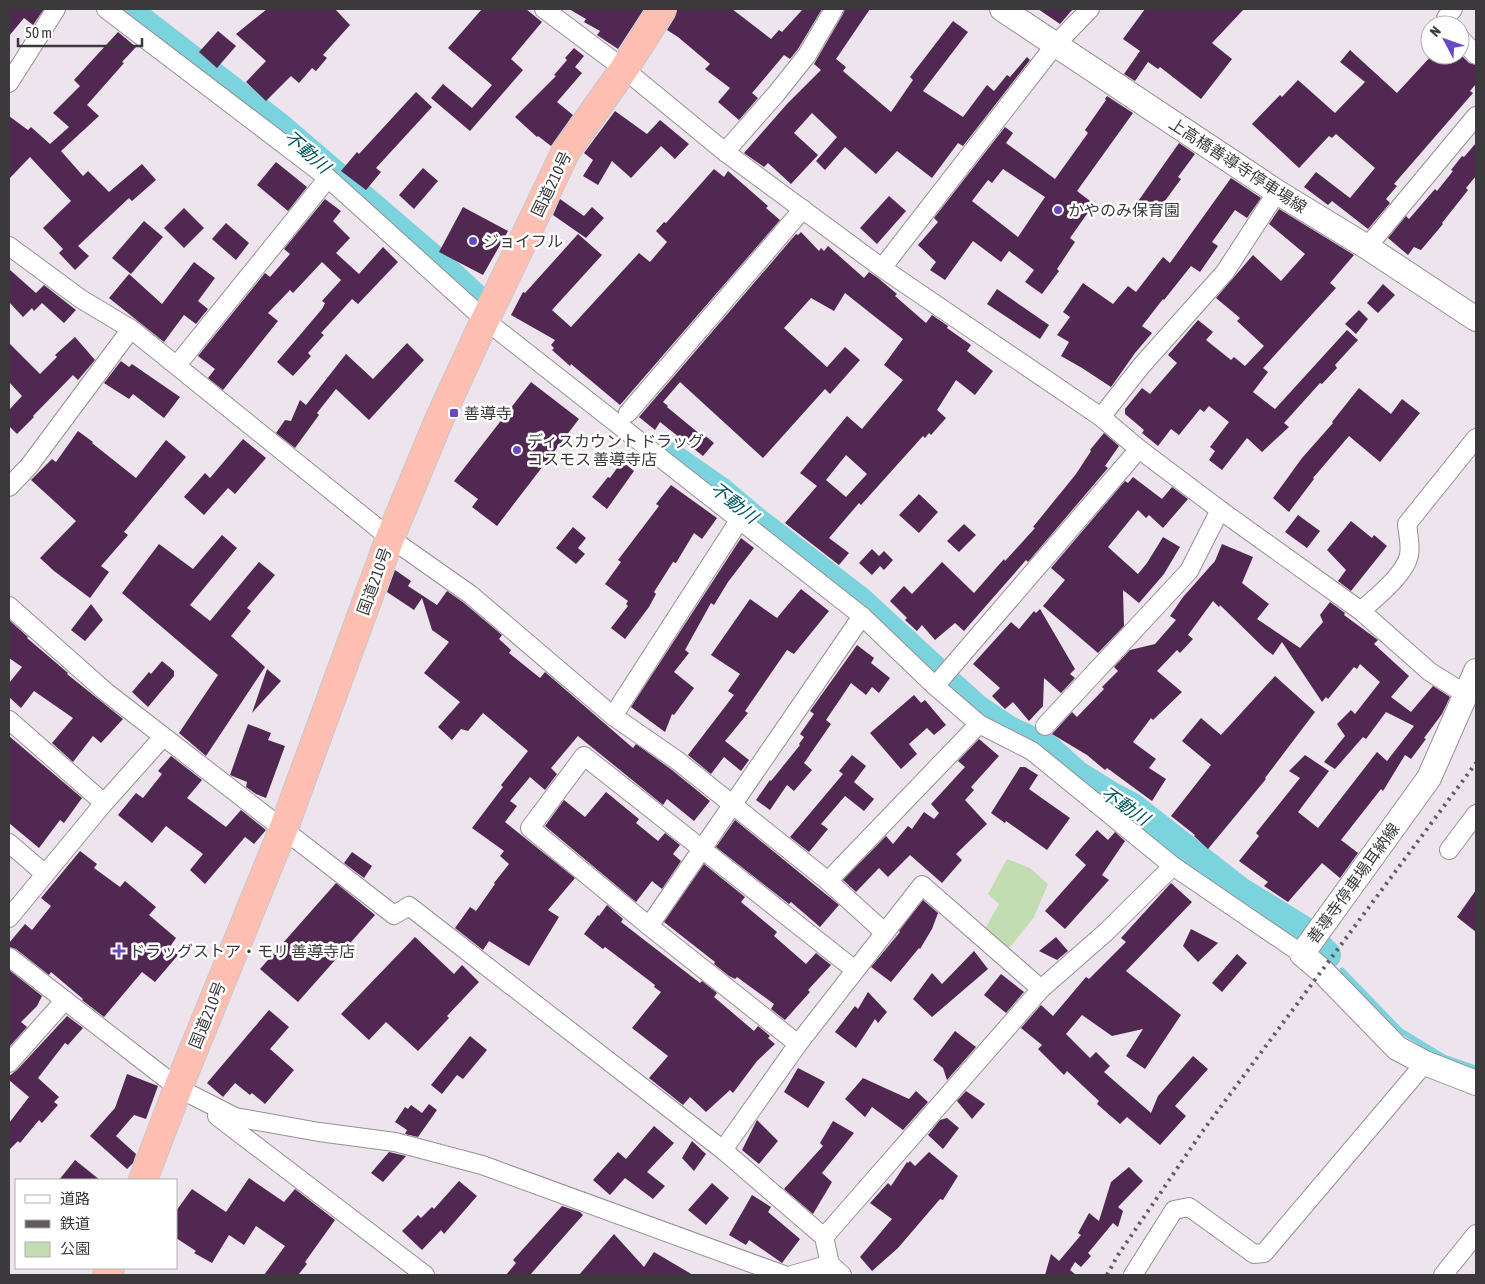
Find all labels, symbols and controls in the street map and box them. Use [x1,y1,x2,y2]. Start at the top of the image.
scale bar [18,15,141,47]
north arrow [1420,15,1470,65]
text: N [1426,23,1444,40]
text: 50 m [25,24,52,41]
street label: 上高橋善導寺停車場線 [1166,114,1310,216]
water label: 不動川 [280,126,336,179]
street label: 国道210号 [527,148,575,220]
place label: かやのみ保育園 [1068,201,1180,219]
marker: かやのみ保育園 [1052,204,1064,216]
place label: ジョイフル [483,232,563,250]
marker: ジョイフル [467,235,479,247]
place label: 善導寺 [464,404,512,422]
marker: 善導寺 [448,407,460,419]
place label: ディスカウント ドラッグ コスモス 善導寺店 [527,432,704,468]
marker: ディスカウント ドラッグ コスモス 善導寺店 [511,444,523,456]
water label: 不動川 [707,478,764,529]
street label: 国道210号 [353,545,395,617]
water label: 不動川 [1097,782,1155,831]
street label: 善導寺停車場耳納線 [1303,819,1403,947]
place label: ドラッグストア・モリ 善導寺店 [129,942,355,960]
marker: ドラッグストア・モリ 善導寺店 [113,945,125,957]
street label: 国道210号 [185,979,229,1051]
legend [15,1179,178,1269]
text: 道路 [60,1190,90,1207]
text: 鉄道 [60,1215,90,1232]
text: 公園 [60,1240,90,1257]

